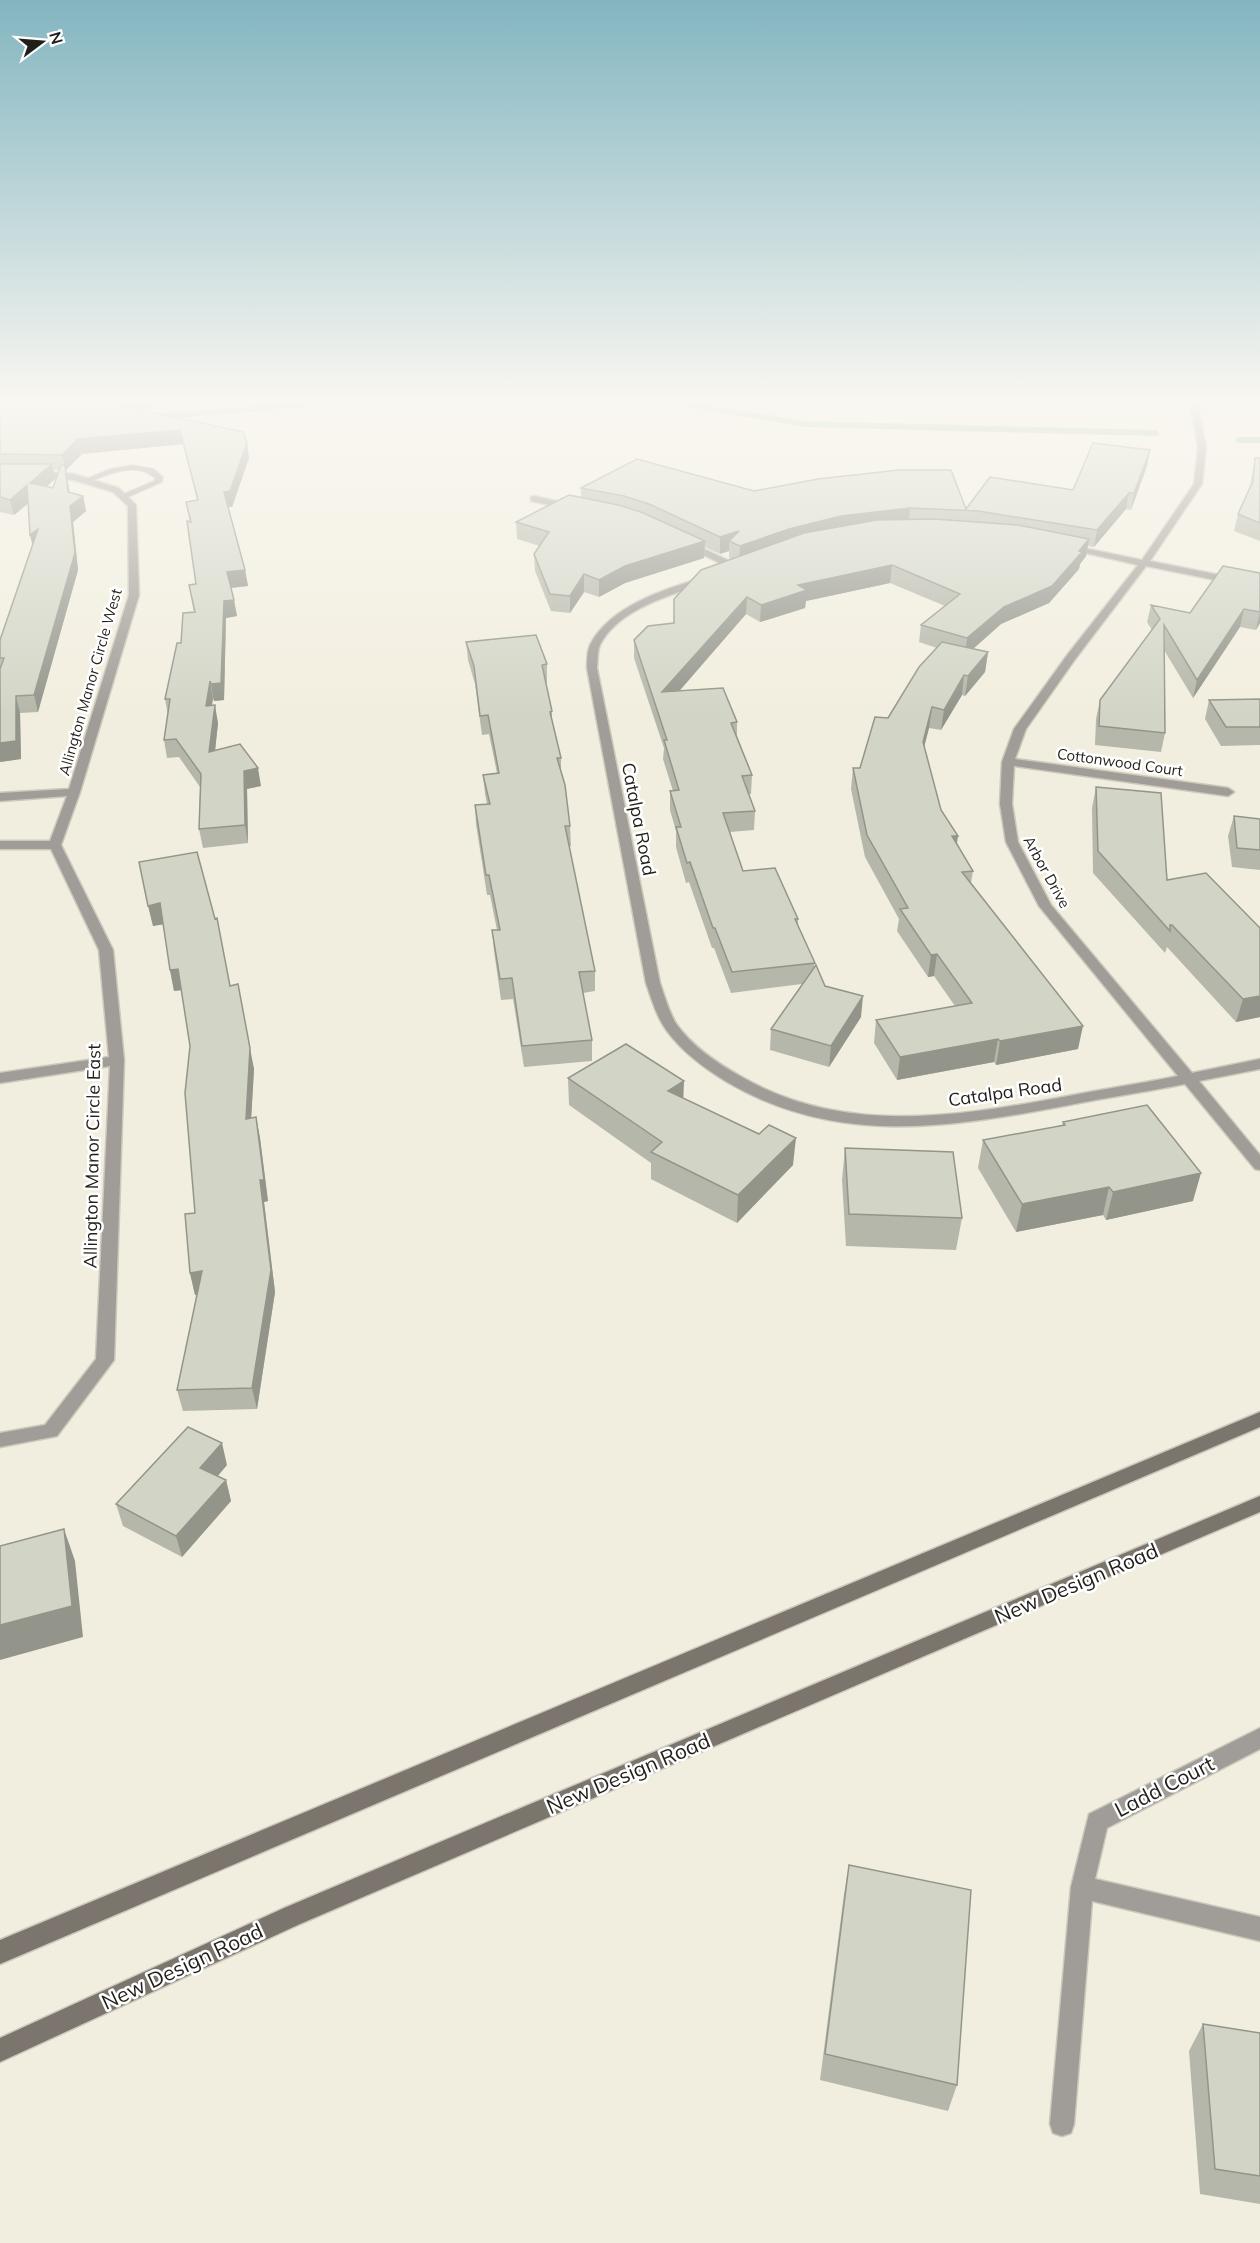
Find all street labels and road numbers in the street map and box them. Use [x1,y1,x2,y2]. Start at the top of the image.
street label: Allington Manor Circle West [54,586,126,778]
street label: Cottonwood Court [1056,744,1184,780]
street label: Catalpa Road [617,761,661,877]
street label: Arbor Drive [1019,833,1075,911]
street label: Allington Manor Circle East [79,1044,105,1268]
street label: Catalpa Road [947,1073,1063,1111]
street label: New Design Road [990,1537,1162,1629]
street label: New Design Road [542,1727,714,1819]
street label: Ladd Court [1110,1750,1218,1822]
street label: New Design Road [97,1917,267,2015]

